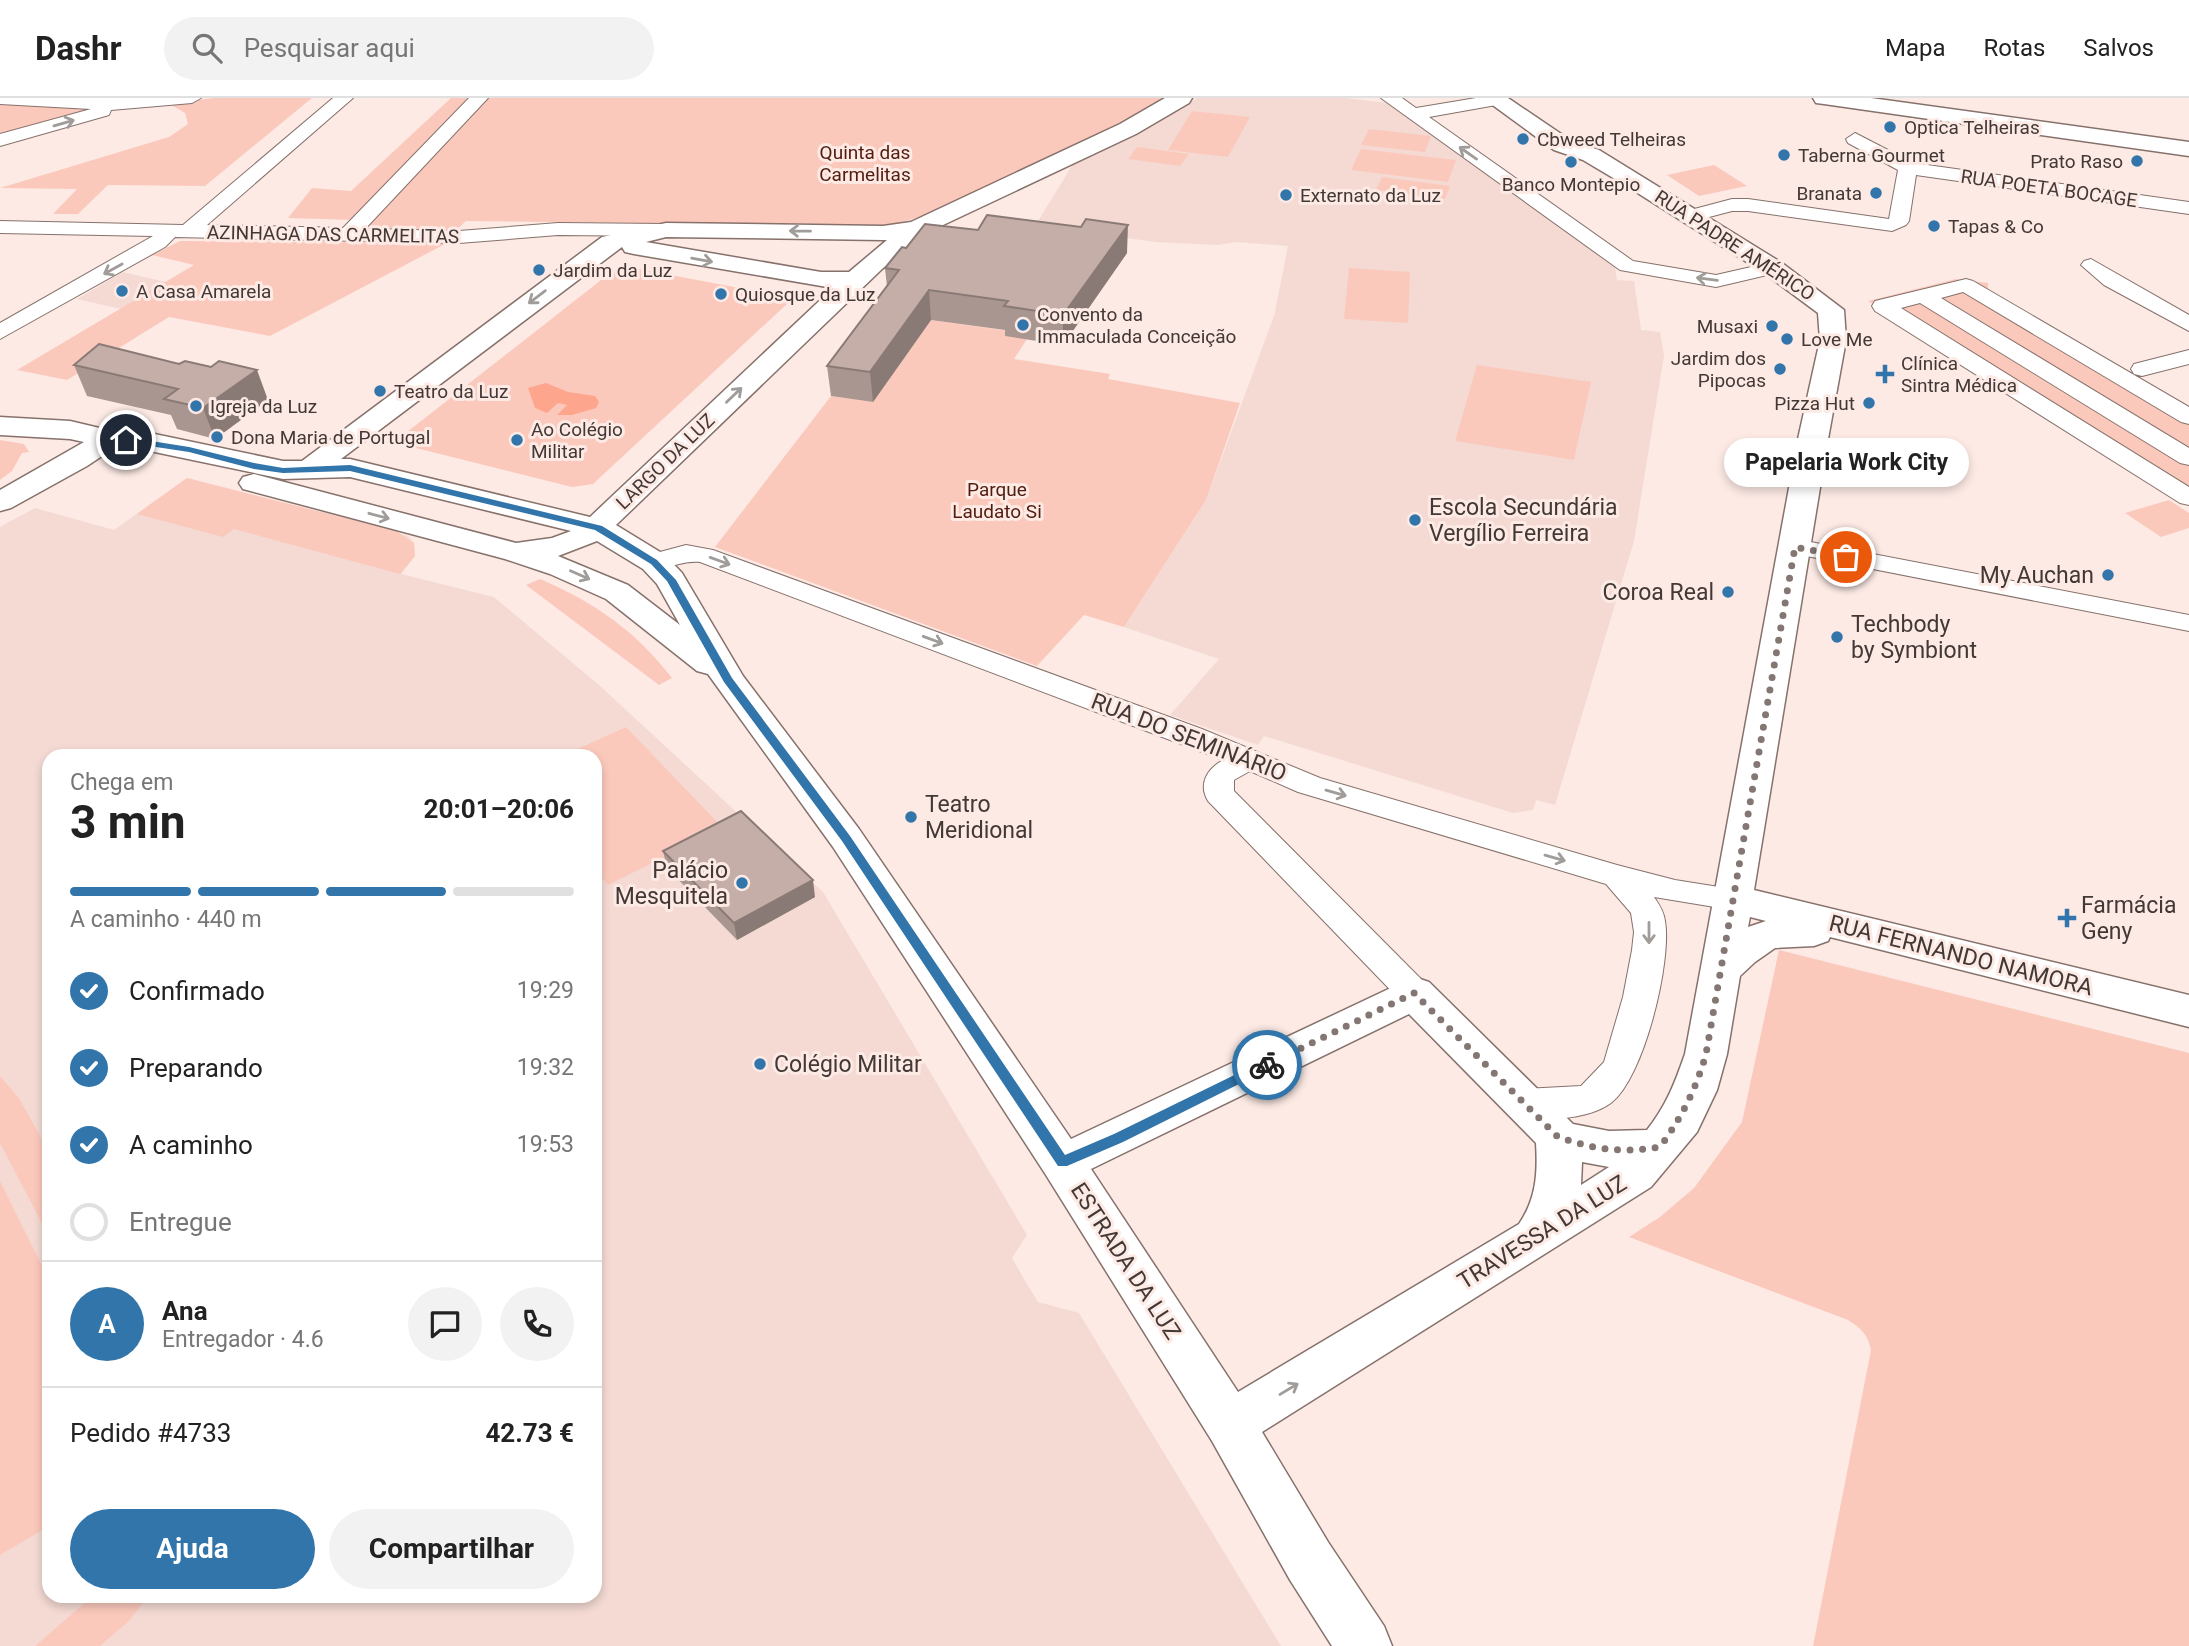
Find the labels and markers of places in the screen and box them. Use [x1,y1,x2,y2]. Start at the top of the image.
place label: Optica Telheiras [1904,116,2040,139]
marker: Optica Telheiras [1882,119,1898,135]
place label: Cbweed Telheiras [1537,128,1686,151]
marker: Cbweed Telheiras [1515,131,1531,147]
place label: Taberna Gourmet [1798,144,1945,167]
marker: Taberna Gourmet [1776,147,1792,163]
place label: Prato Raso [2030,150,2123,173]
marker: Prato Raso [2129,153,2145,169]
marker: Banco Montepio [1563,154,1579,170]
place label: Banco Montepio [1502,173,1640,196]
place label: Branata [1796,182,1862,205]
place label: Externato da Luz [1300,184,1441,207]
marker: Branata [1868,185,1884,201]
marker: Externato da Luz [1278,187,1294,203]
place label: Tapas & Co [1948,215,2044,238]
marker: Tapas & Co [1926,218,1942,234]
place label: Jardim da Luz [553,259,672,282]
marker: Jardim da Luz [531,262,547,278]
place label: A Casa Amarela [136,280,271,303]
marker: A Casa Amarela [114,283,130,299]
place label: Quiosque da Luz [735,283,875,306]
marker: Quiosque da Luz [713,286,729,302]
place label: Convento da Immaculada Conceição [1037,303,1236,348]
place label: Musaxi [1697,315,1758,338]
marker: Convento da Immaculada Conceição [1015,317,1031,333]
marker: Musaxi [1764,318,1780,334]
place label: Love Me [1801,328,1872,351]
marker: Love Me [1779,331,1795,347]
place label: Jardim dos Pipocas [1671,347,1766,392]
place label: Clínica Sintra Médica [1901,352,2017,397]
marker: Jardim dos Pipocas [1772,361,1788,377]
marker: Clínica Sintra Médica [1875,364,1895,384]
place label: Teatro da Luz [394,380,508,403]
marker: Teatro da Luz [372,383,388,399]
place label: Pizza Hut [1774,392,1855,415]
place label: Igreja da Luz [210,395,317,418]
marker: Pizza Hut [1861,395,1877,411]
marker: Igreja da Luz [188,398,204,414]
pin [96,410,156,470]
place label: Ao Colégio Militar [531,418,623,463]
place label: Dona Maria de Portugal [231,426,430,449]
marker: Dona Maria de Portugal [209,429,225,445]
marker: Ao Colégio Militar [509,432,525,448]
callout: Papelaria Work City [1724,438,1968,487]
place label: Escola Secundária Vergílio Ferreira [1429,494,1618,547]
marker: Escola Secundária Vergílio Ferreira [1407,512,1423,528]
pin [1816,527,1876,587]
place label: My Auchan [1980,562,2094,589]
marker: My Auchan [2100,567,2116,583]
place label: Coroa Real [1603,579,1714,606]
marker: Coroa Real [1720,584,1736,600]
place label: Techbody by Symbiont [1851,611,1977,664]
marker: Techbody by Symbiont [1829,629,1845,645]
place label: Teatro Meridional [925,791,1033,844]
marker: Teatro Meridional [903,809,919,825]
place label: Palácio Mesquitela [615,857,728,910]
marker: Palácio Mesquitela [734,875,750,891]
place label: Farmácia Geny [2081,892,2176,945]
marker: Farmácia Geny [2059,910,2075,926]
place label: Colégio Militar [774,1051,922,1078]
marker: Colégio Militar [752,1056,768,1072]

